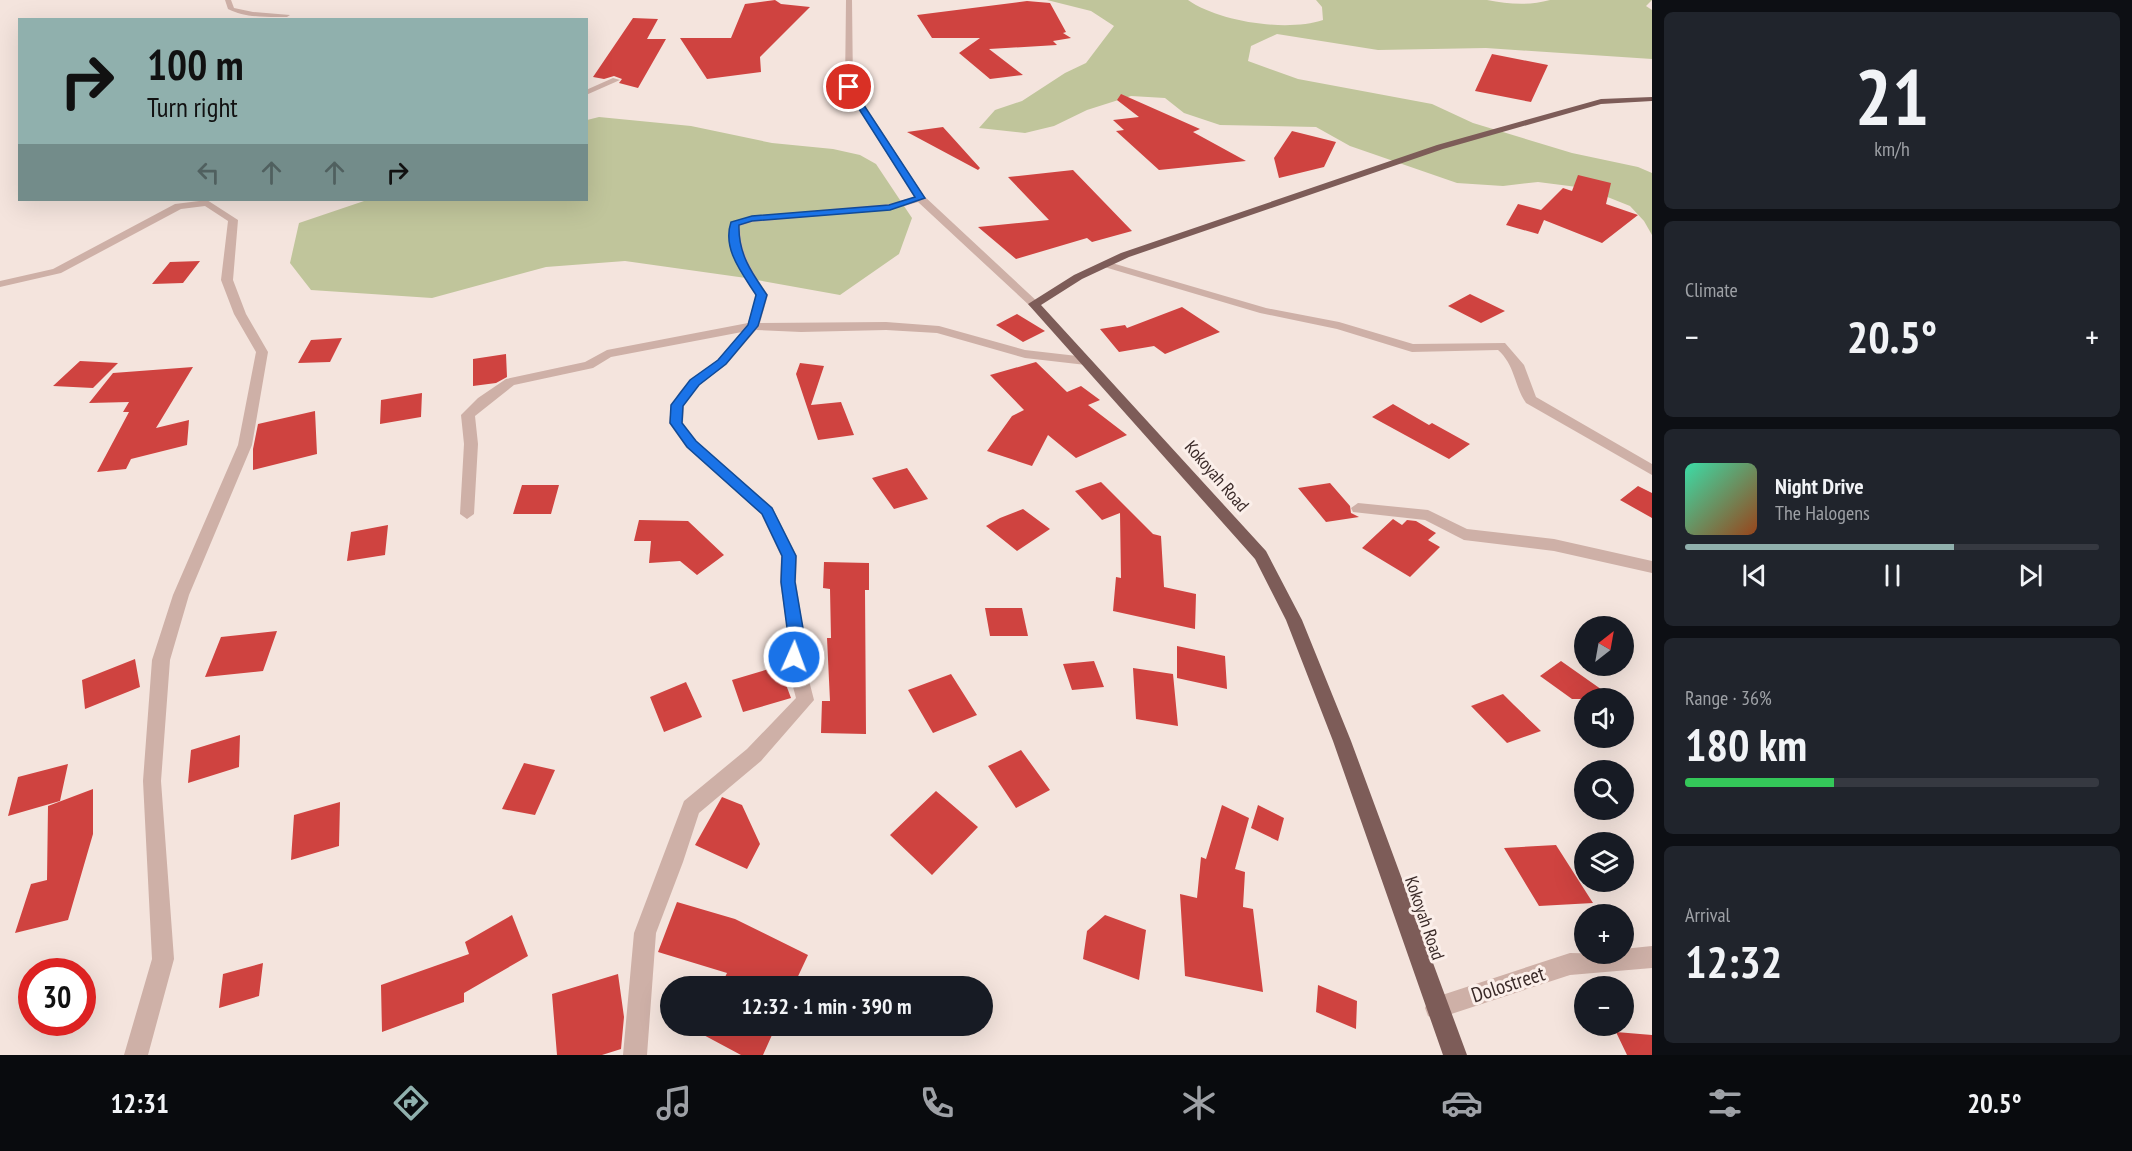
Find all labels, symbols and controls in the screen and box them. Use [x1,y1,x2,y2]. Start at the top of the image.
text: 100 m [147,37,244,92]
icon: right [48,42,126,120]
text: 21 [1855,46,1929,147]
pin [823,61,874,112]
icon: arrive [832,70,865,103]
text: Turn right [147,90,238,124]
text: km/h [1874,136,1910,162]
icon: left [192,156,225,189]
icon: ahead [255,156,288,189]
icon: ahead [318,156,351,189]
icon: right [381,156,414,189]
text: Climate [1685,277,1738,303]
text: 20.5° [1847,307,1937,365]
text: − [1685,315,1699,358]
text: + [2085,315,2099,358]
street label: Kokoyah Road [1180,436,1254,516]
text: Night Drive [1775,472,1864,500]
text: The Halogens [1775,500,1870,526]
icon: previous [1738,559,1771,592]
icon: pause [1876,559,1909,592]
icon: next [2014,559,2047,592]
north arrow [1574,616,1634,676]
map controls [1574,616,1634,1036]
position arrow [762,625,826,689]
text: Range · 36% [1685,685,1772,711]
button: sound [1574,688,1634,748]
text: 180 km [1685,715,1807,773]
button: search [1574,760,1634,820]
button: layers [1574,832,1634,892]
street label: Kokoyah Road [1400,873,1450,963]
text: Arrival [1685,902,1730,928]
button: + [1574,904,1634,964]
text: 12:32 [1685,932,1782,990]
speed limit sign: 30 [18,958,96,1036]
street label: Dolostreet [1468,959,1548,1009]
button: − [1574,976,1634,1036]
text: 12:32 · 1 min · 390 m [741,992,912,1020]
icon: directions [390,1082,432,1124]
icon: music [653,1082,695,1124]
icon: phone [916,1082,958,1124]
icon: climate [1178,1082,1220,1124]
icon: car [1441,1082,1483,1124]
icon: filters [1704,1082,1746,1124]
text: 12:31 [110,1086,169,1120]
text: 20.5° [1967,1086,2021,1120]

